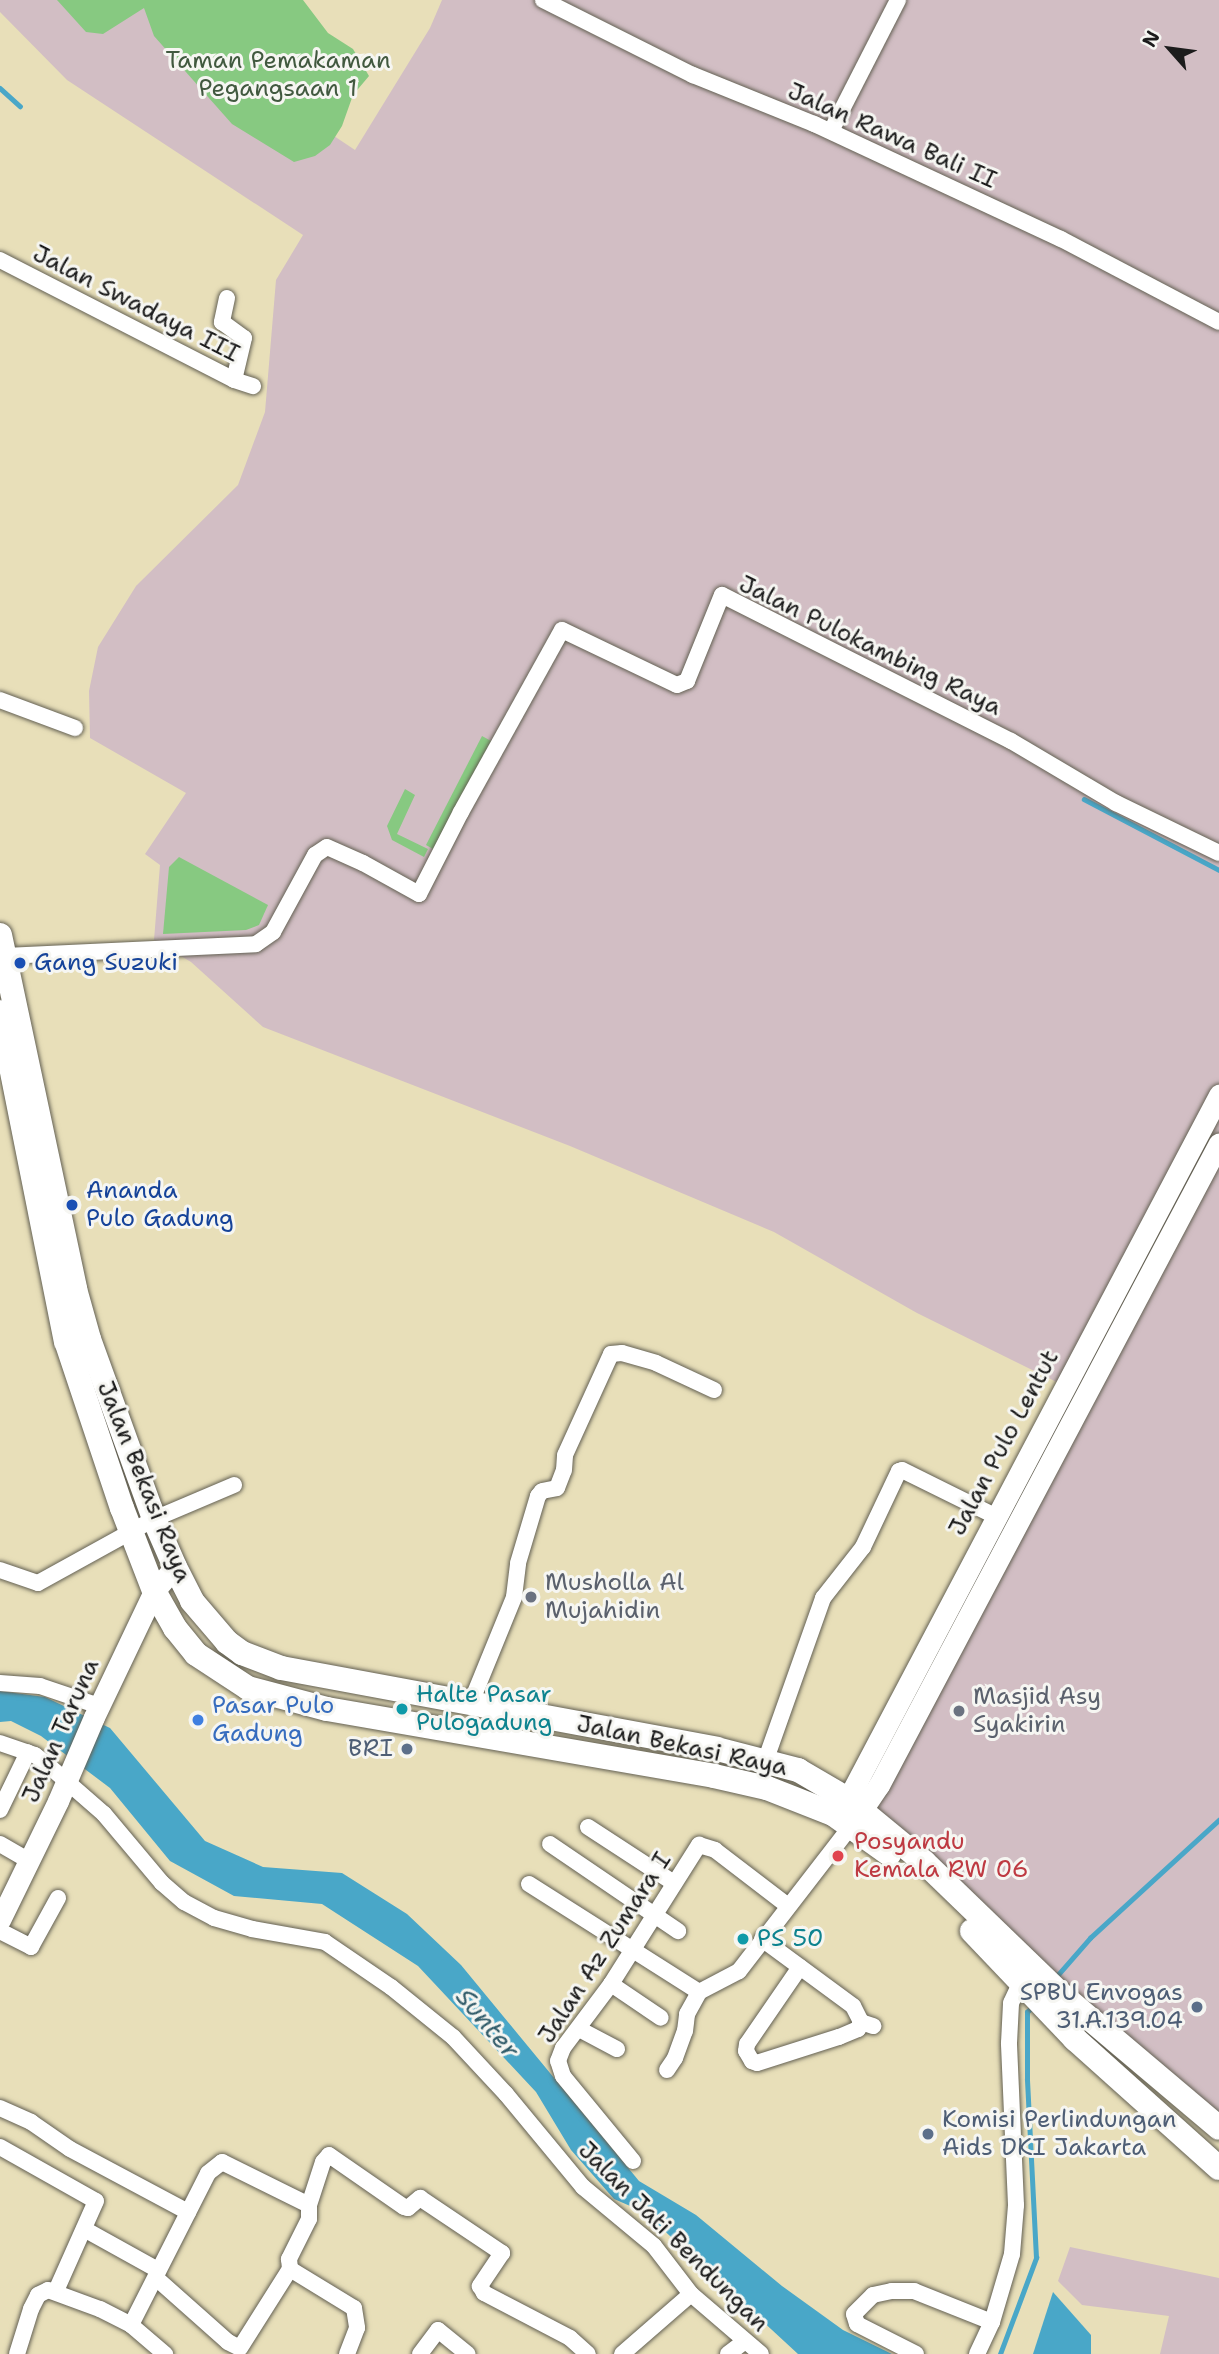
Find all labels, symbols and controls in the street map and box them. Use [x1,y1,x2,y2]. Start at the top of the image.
north arrow [1135,14,1205,84]
text: N [1136,26,1166,51]
park label: Taman Pemakaman Pegangsaan 1 [165,47,391,103]
street label: Jalan Rawa Bali II [783,77,1001,195]
street label: Jalan Swadaya III [28,239,244,369]
street label: Jalan Pulokambing Raya [734,570,1006,722]
place label: Gang Suzuki [34,949,178,977]
marker: Gang Suzuki [12,955,28,971]
place label: Ananda Pulo Gadung [86,1177,234,1233]
marker: Ananda Pulo Gadung [64,1197,80,1213]
street label: Jalan Pulo Lentut [943,1345,1065,1541]
street label: Jalan Bekasi Raya [90,1377,198,1587]
place label: Musholla Al Mujahidin [545,1569,684,1625]
marker: Musholla Al Mujahidin [523,1589,539,1605]
street label: Jalan Taruna [16,1655,106,1807]
place label: Halte Pasar Pulogadung [416,1681,552,1737]
place label: Masjid Asy Syakirin [973,1683,1101,1739]
place label: Pasar Pulo Gadung [212,1692,334,1748]
marker: Halte Pasar Pulogadung [394,1701,410,1717]
marker: Masjid Asy Syakirin [951,1703,967,1719]
street label: Jalan Bekasi Raya [574,1710,790,1782]
marker: Pasar Pulo Gadung [190,1712,206,1728]
place label: BRI [348,1735,393,1763]
marker: BRI [399,1741,415,1757]
place label: Posyandu Kemala RW 06 [854,1828,1029,1884]
marker: Posyandu Kemala RW 06 [828,1846,848,1866]
street label: Jalan Az Zumara I [532,1847,678,2049]
place label: PS 50 [757,1925,824,1953]
marker: PS 50 [735,1931,751,1947]
place label: SPBU Envogas 31.A.139.04 [1020,1979,1183,2035]
water label: Sunter [450,1981,526,2065]
marker: SPBU Envogas 31.A.139.04 [1189,1999,1205,2015]
place label: Komisi Perlindungan Aids DKI Jakarta [942,2106,1176,2162]
marker: Komisi Perlindungan Aids DKI Jakarta [920,2126,936,2142]
street label: Jalan Jati Bendungan [572,2136,774,2338]

